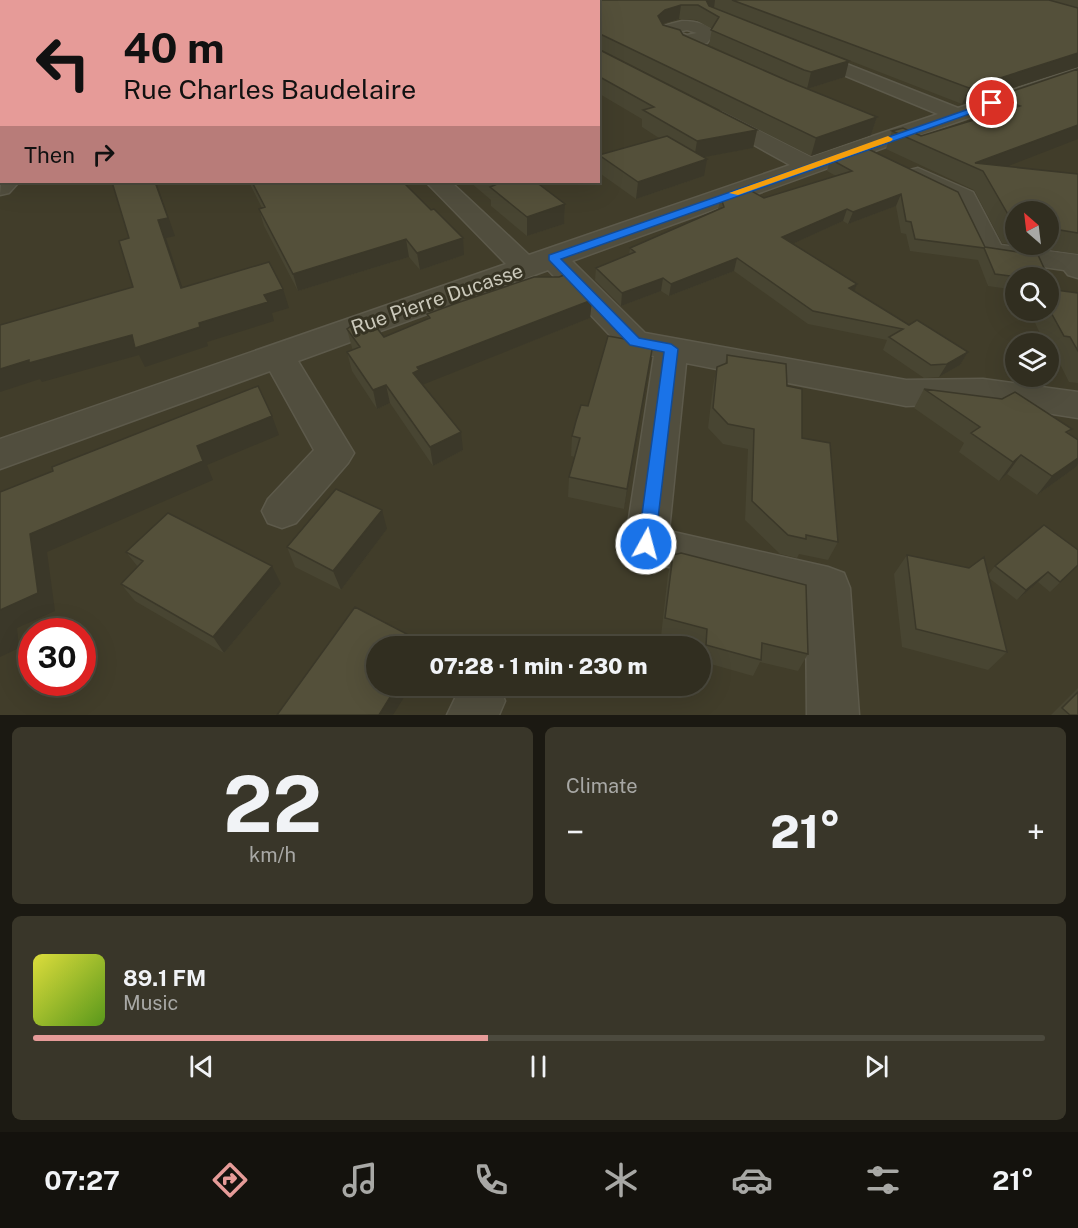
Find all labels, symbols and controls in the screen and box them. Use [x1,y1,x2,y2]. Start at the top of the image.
text: 40 m [123,23,225,72]
icon: left [24,24,102,102]
text: Rue Charles Baudelaire [123,73,416,105]
pin [966,77,1017,128]
icon: arrive [975,86,1008,119]
icon: right [87,138,120,171]
text: Then [24,142,75,168]
north arrow [1005,201,1059,255]
map controls [1005,201,1059,387]
street label: Rue Pierre Ducasse [348,258,526,340]
button: search [1005,267,1059,321]
button: layers [1005,333,1059,387]
position arrow [614,512,678,576]
speed limit sign: 30 [18,618,96,696]
text: 07:28 · 1 min · 230 m [430,653,647,679]
text: 22 [223,758,322,850]
text: Climate [566,774,638,798]
text: 21° [770,805,841,858]
text: − [566,813,584,851]
text: + [1027,813,1045,851]
text: km/h [249,843,296,867]
text: 89.1 FM [123,965,206,991]
text: Music [123,991,178,1015]
icon: previous [185,1050,218,1083]
icon: pause [522,1050,555,1083]
icon: next [860,1050,893,1083]
icon: directions [209,1159,251,1201]
icon: music [339,1159,381,1201]
icon: phone [470,1159,512,1201]
icon: climate [600,1159,642,1201]
icon: car [731,1159,773,1201]
icon: filters [862,1159,904,1201]
text: 07:27 [44,1164,120,1196]
text: 21° [992,1164,1034,1196]

